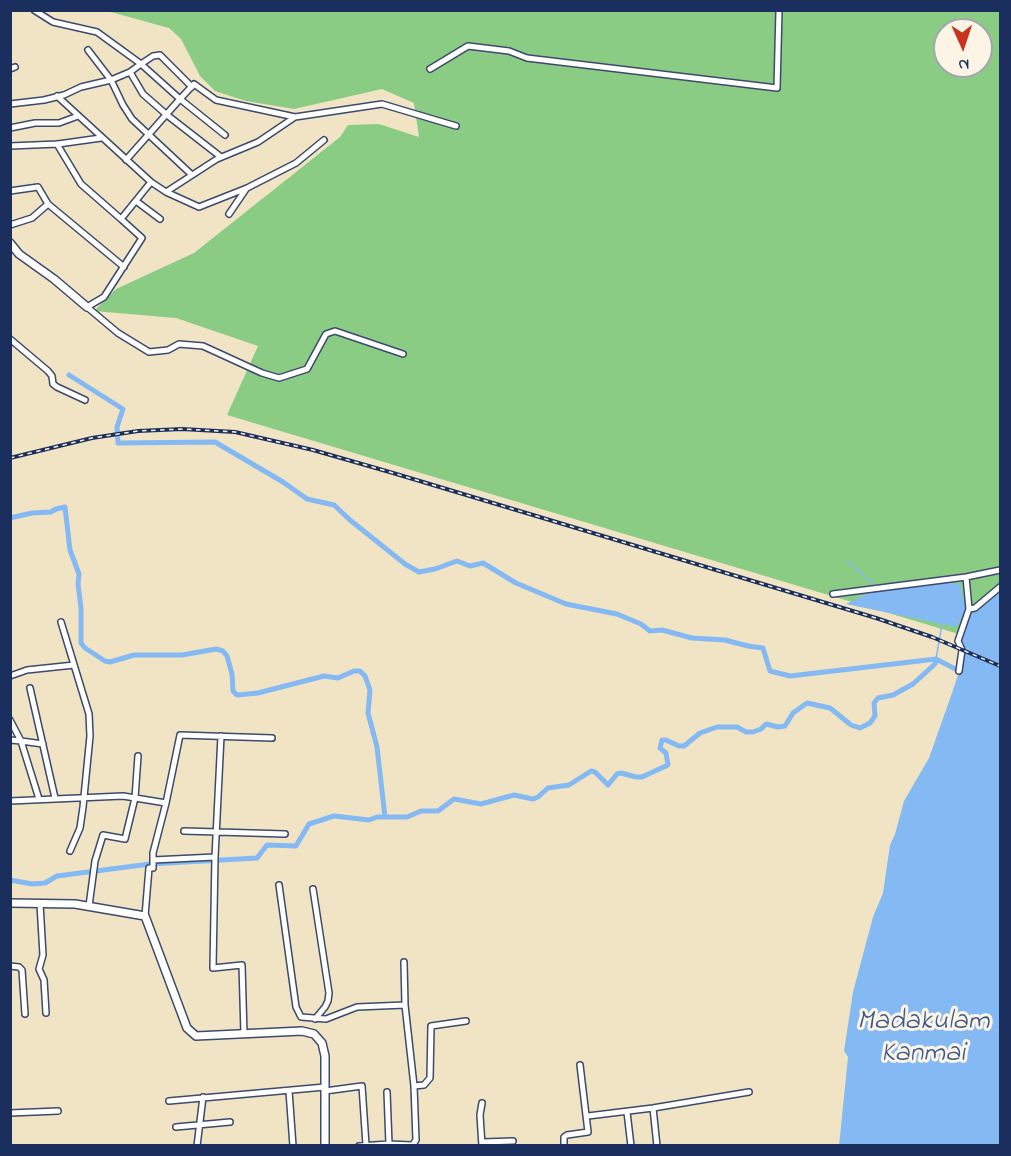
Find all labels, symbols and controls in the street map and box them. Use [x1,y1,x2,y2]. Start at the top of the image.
north arrow [933,18,993,78]
text: N [958,52,970,76]
water label: Madakulam Kanmai [857,1006,989,1072]

